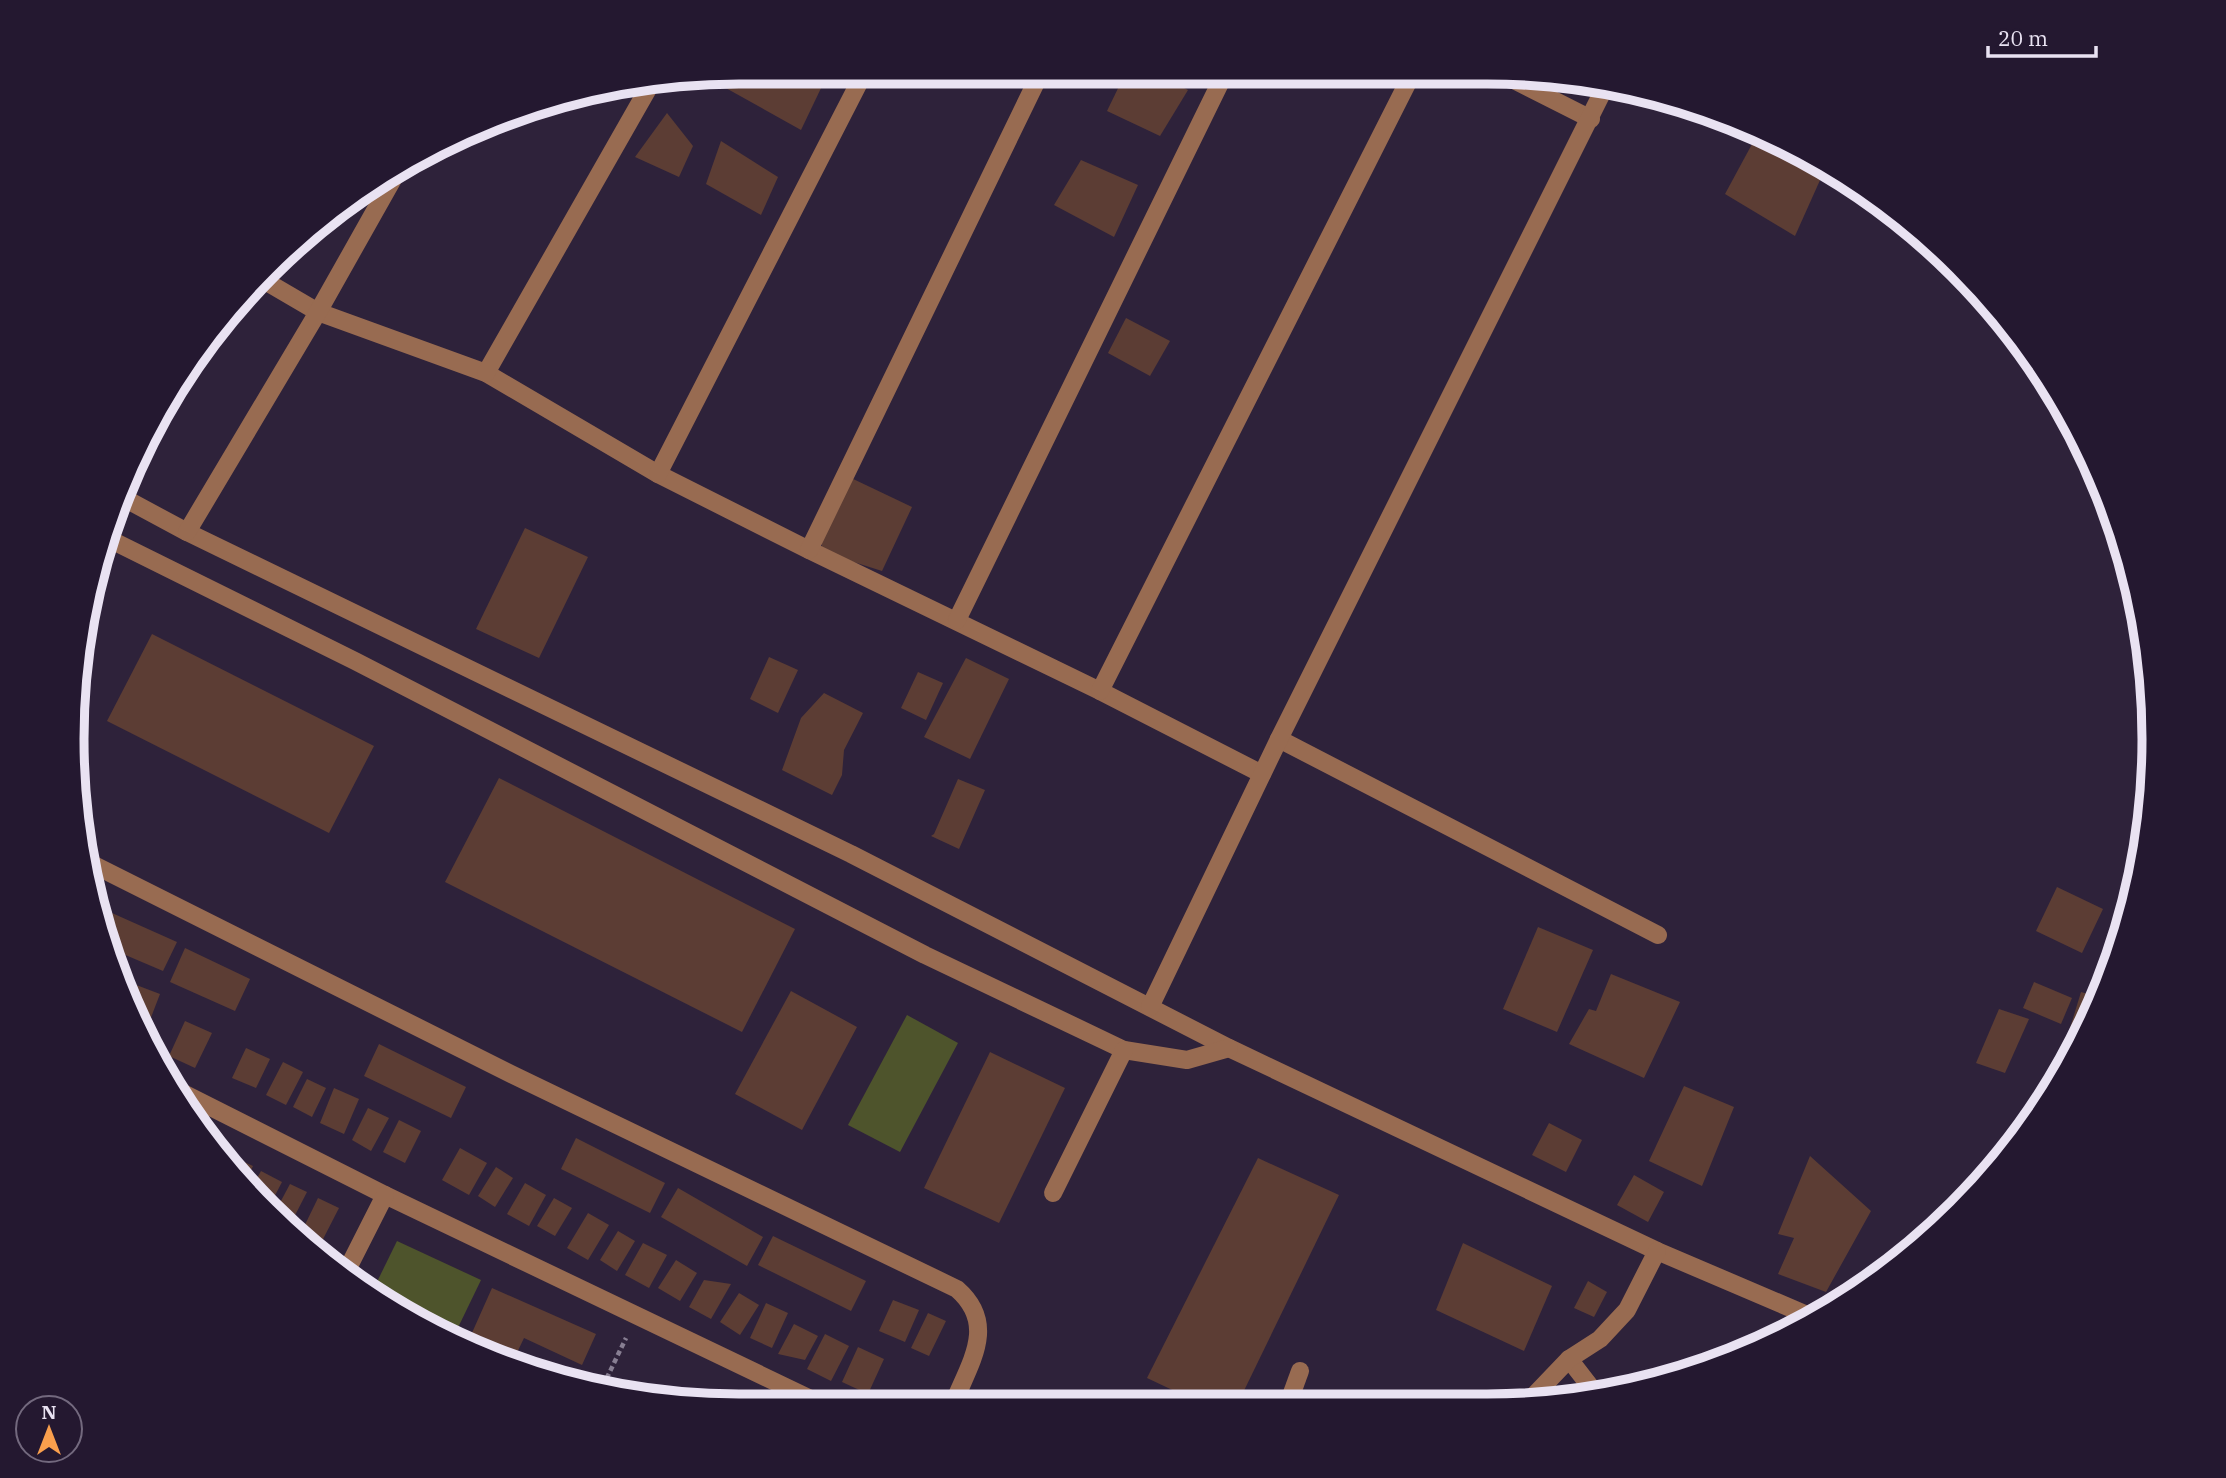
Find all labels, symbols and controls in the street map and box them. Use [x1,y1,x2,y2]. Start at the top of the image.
scale bar [1988,14,2096,58]
text: 20 m [1998,24,2048,52]
north arrow [14,1394,84,1464]
text: N [41,1400,57,1424]

